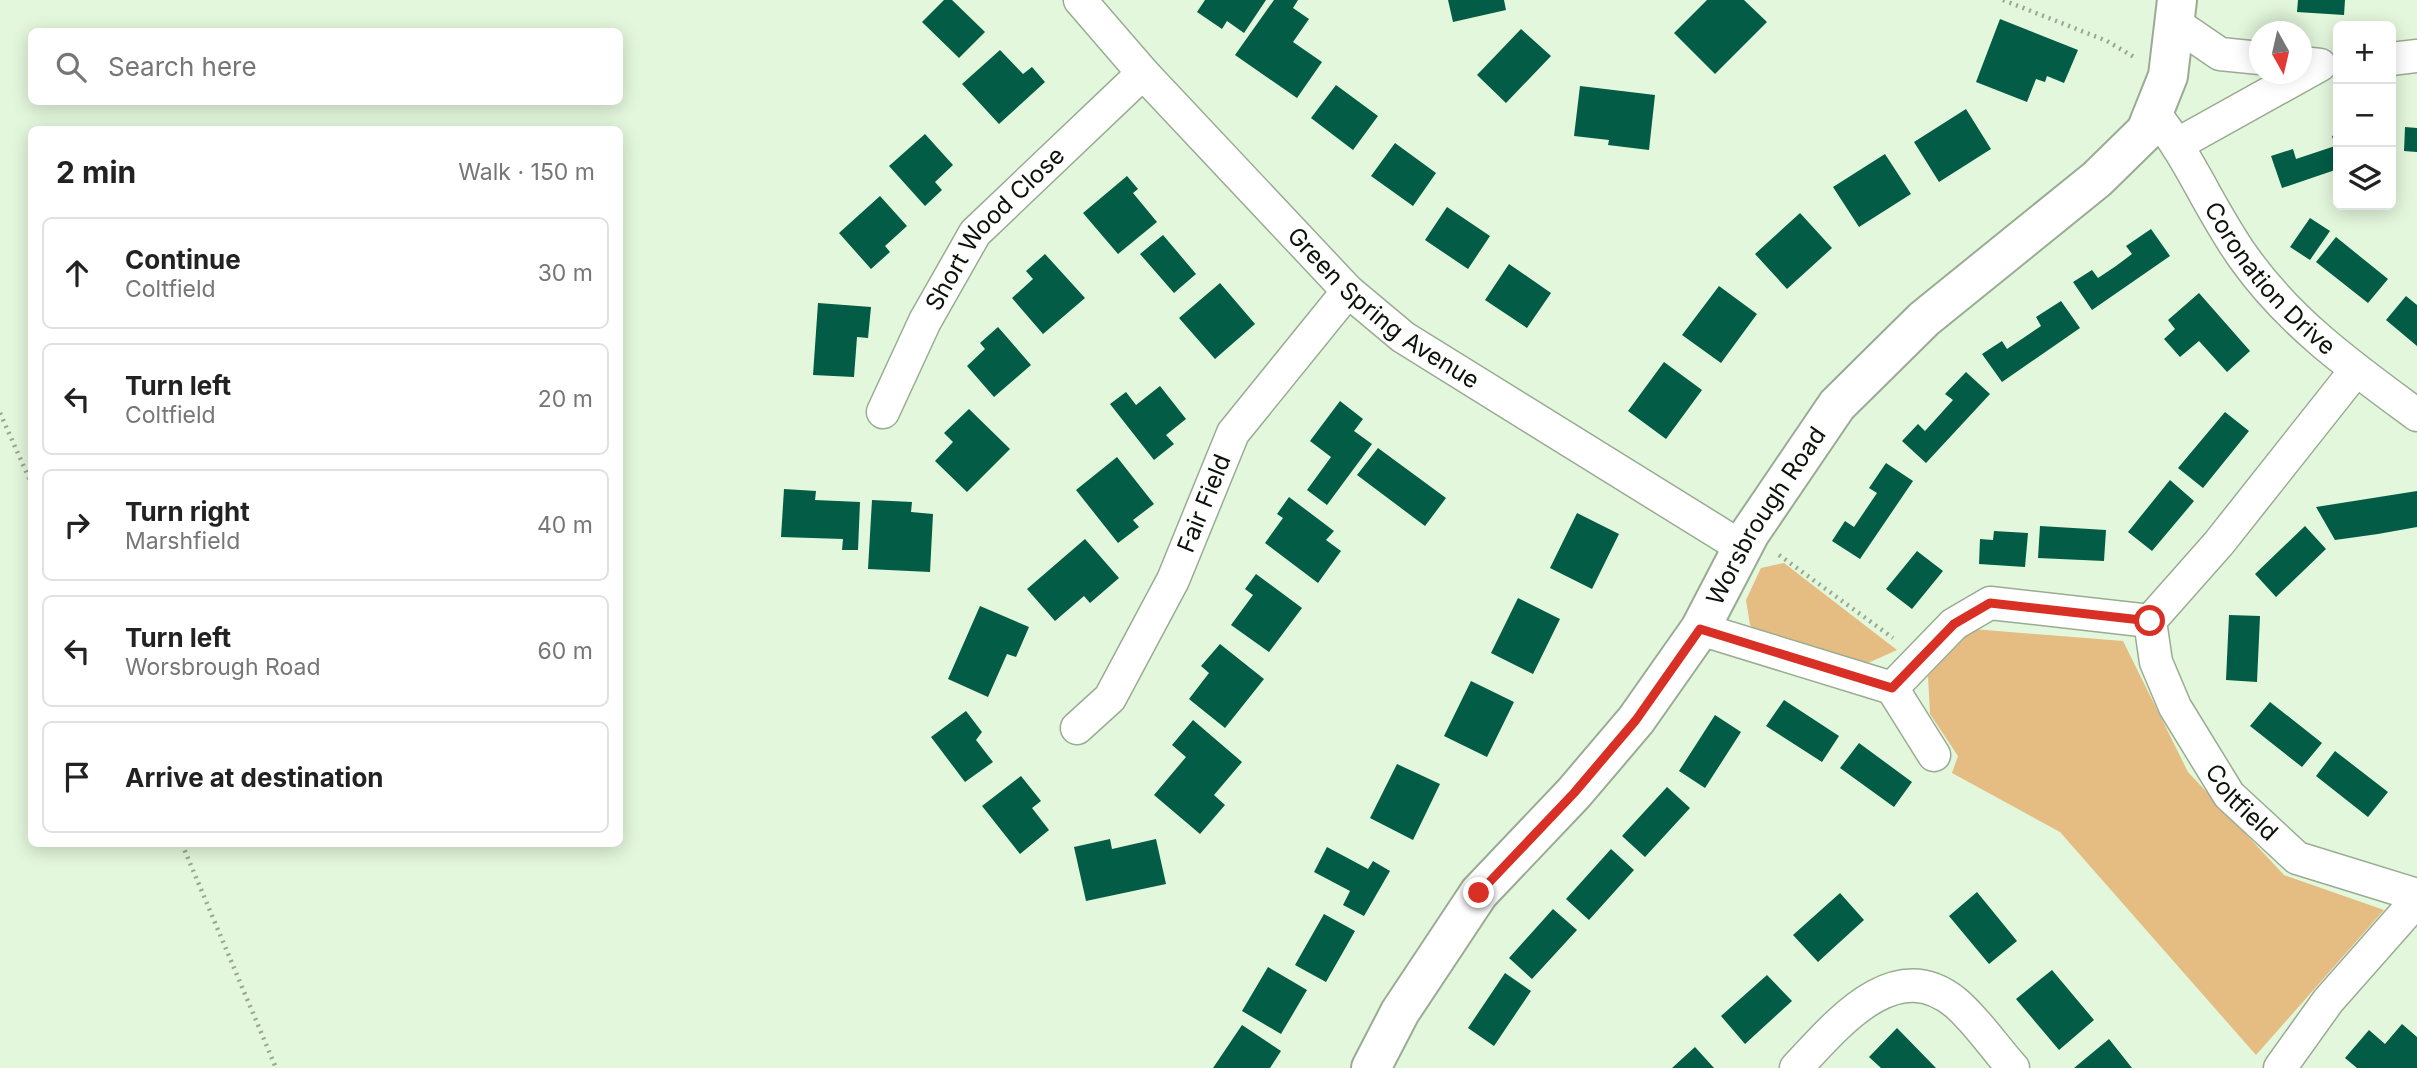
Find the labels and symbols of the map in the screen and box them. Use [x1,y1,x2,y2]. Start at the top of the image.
north arrow [2249,21,2312,84]
street label: Short Wood Close [919,141,1070,316]
street label: Coronation Drive [2198,197,2342,361]
street label: Green Spring Avenue [1282,221,1485,395]
street label: Worsbrough Road [1700,421,1832,610]
street label: Fair Field [1171,450,1237,557]
route start [2134,605,2165,636]
street label: Coltfield [2199,758,2284,847]
route end [1463,877,1494,908]

